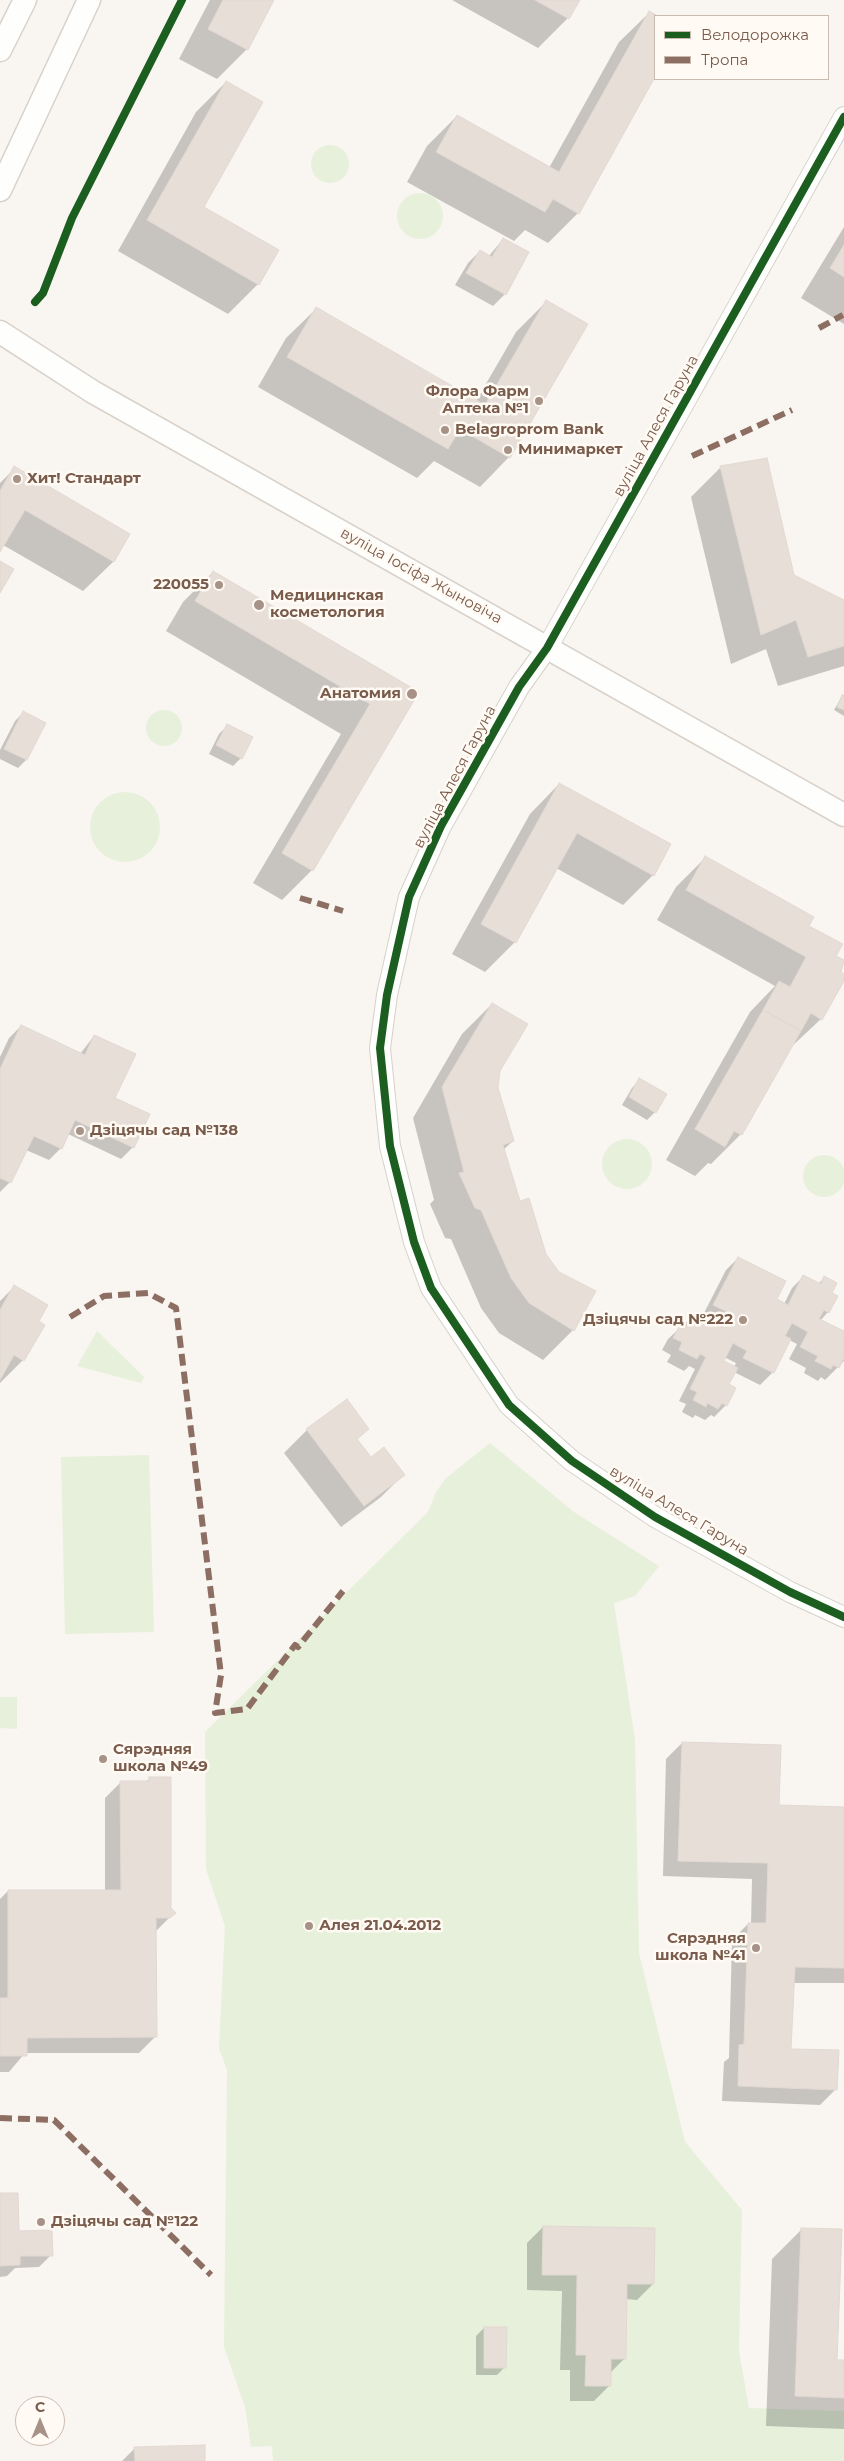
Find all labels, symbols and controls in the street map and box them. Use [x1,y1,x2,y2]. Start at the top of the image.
legend [654,15,829,80]
text: Велодорожка [701,25,809,44]
text: Тропа [701,50,748,69]
street label: вуліца Алеся Гаруна [610,352,702,500]
place label: Флора Фарм Аптека №1 [426,383,529,418]
marker: Флора Фарм Аптека №1 [533,395,545,407]
place label: Belagroprom Bank [455,421,604,439]
marker: Belagroprom Bank [439,424,451,436]
place label: Минимаркет [518,441,623,459]
marker: Минимаркет [502,444,514,456]
place label: Хит! Стандарт [27,470,141,488]
marker: Хит! Стандарт [11,473,23,485]
street label: вуліца Іосіфа Жыновіча [337,524,505,628]
place label: 220055 [153,576,209,594]
marker: 220055 [213,579,225,591]
place label: Медицинская косметология [270,587,385,622]
marker: Медицинская косметология [252,598,266,612]
place label: Анатомия [320,685,401,703]
marker: Анатомия [405,687,419,701]
street label: вуліца Алеся Гаруна [410,703,500,851]
place label: Дзіцячы сад №138 [90,1122,238,1140]
marker: Дзіцячы сад №138 [74,1125,86,1137]
place label: Дзіцячы сад №222 [583,1311,733,1329]
marker: Дзіцячы сад №222 [737,1314,749,1326]
street label: вуліца Алеся Гаруна [606,1462,752,1560]
place label: Сярэдняя школа №49 [113,1741,208,1776]
marker: Сярэдняя школа №49 [97,1753,109,1765]
place label: Алея 21.04.2012 [319,1917,441,1935]
marker: Алея 21.04.2012 [303,1920,315,1932]
place label: Сярэдняя школа №41 [655,1930,746,1965]
marker: Сярэдняя школа №41 [750,1942,762,1954]
place label: Дзіцячы сад №122 [51,2213,198,2231]
marker: Дзіцячы сад №122 [35,2216,47,2228]
north arrow [15,2396,65,2446]
text: С [35,2398,45,2416]

